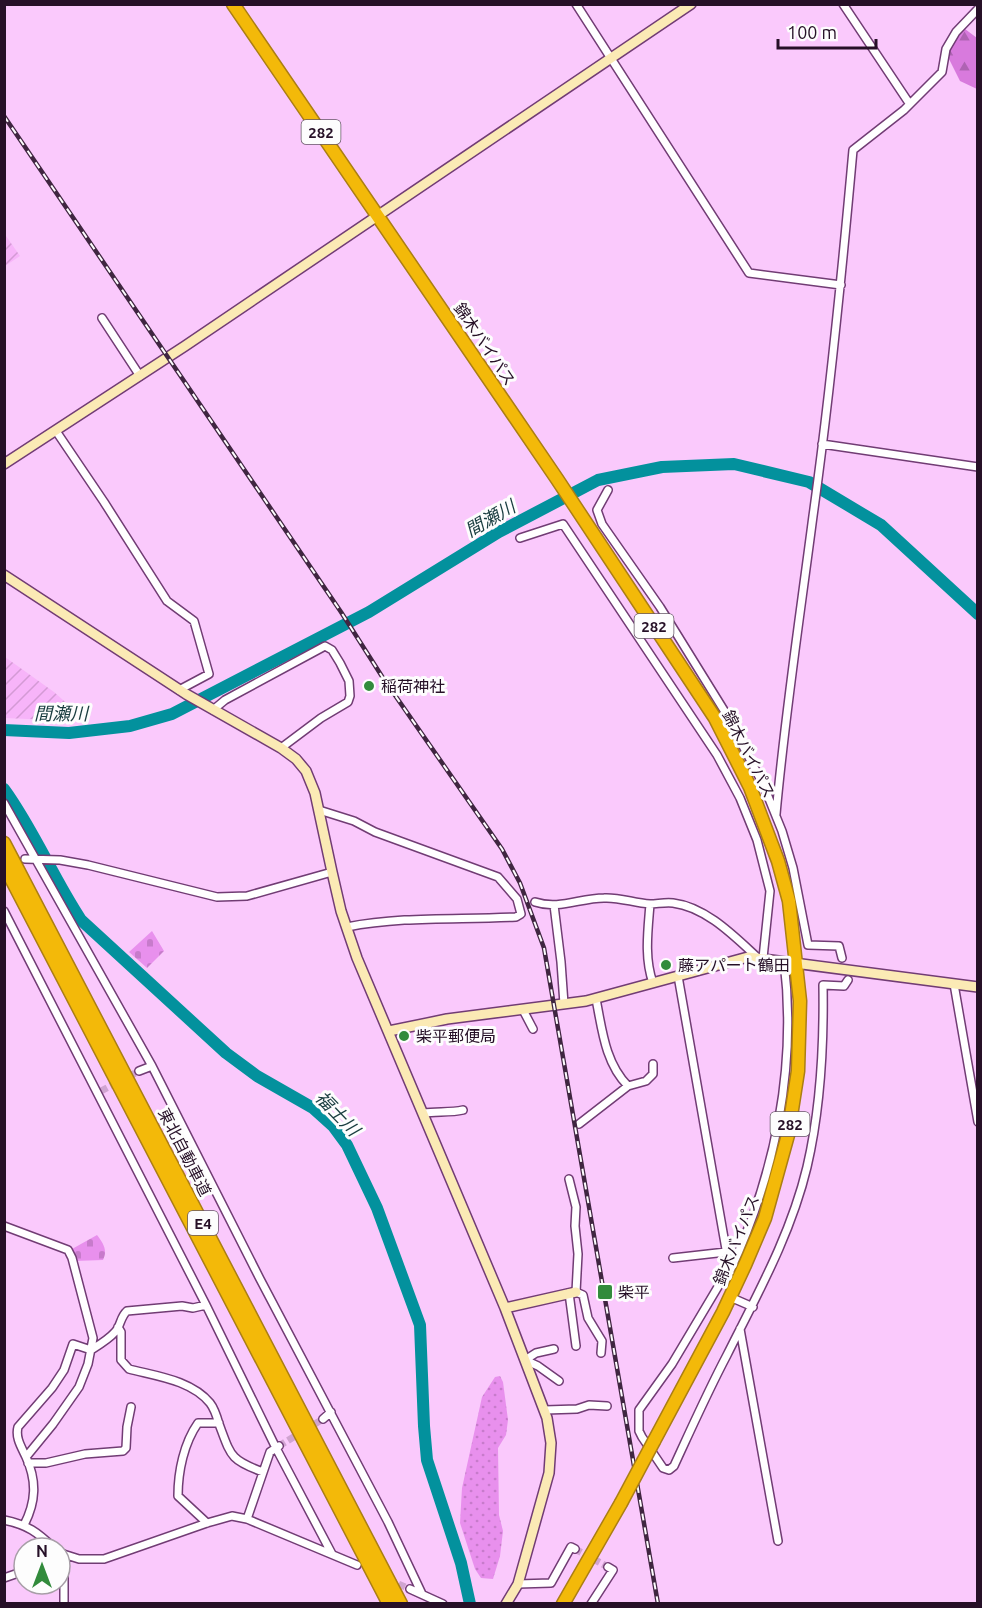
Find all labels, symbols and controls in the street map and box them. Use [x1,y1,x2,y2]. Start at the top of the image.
scale bar [778,12,876,50]
text: 100 m [787,22,837,42]
road number: 282 [302,120,340,144]
street label: 錦木バイパス [451,299,519,389]
water label: 間瀬川 [462,495,520,540]
road number: 282 [634,614,674,638]
place label: 稲荷神社 [381,677,445,695]
marker: 稲荷神社 [362,679,376,693]
water label: 間瀬川 [34,703,90,723]
street label: 錦木バイパス [719,707,779,801]
place label: 藤アパート鶴田 [678,956,790,974]
marker: 藤アパート鶴田 [659,958,673,972]
place label: 柴平郵便局 [416,1027,496,1045]
marker: 柴平郵便局 [397,1029,411,1043]
water label: 福士川 [312,1087,365,1141]
street label: 東北自動車道 [155,1105,215,1199]
road number: 282 [770,1112,810,1136]
street label: 錦木バイパス [710,1192,762,1288]
road number: E4 [188,1211,218,1235]
marker: 柴平 [596,1283,614,1301]
place label: 柴平 [618,1283,650,1301]
north arrow [12,1536,72,1596]
text: N [36,1542,48,1560]

